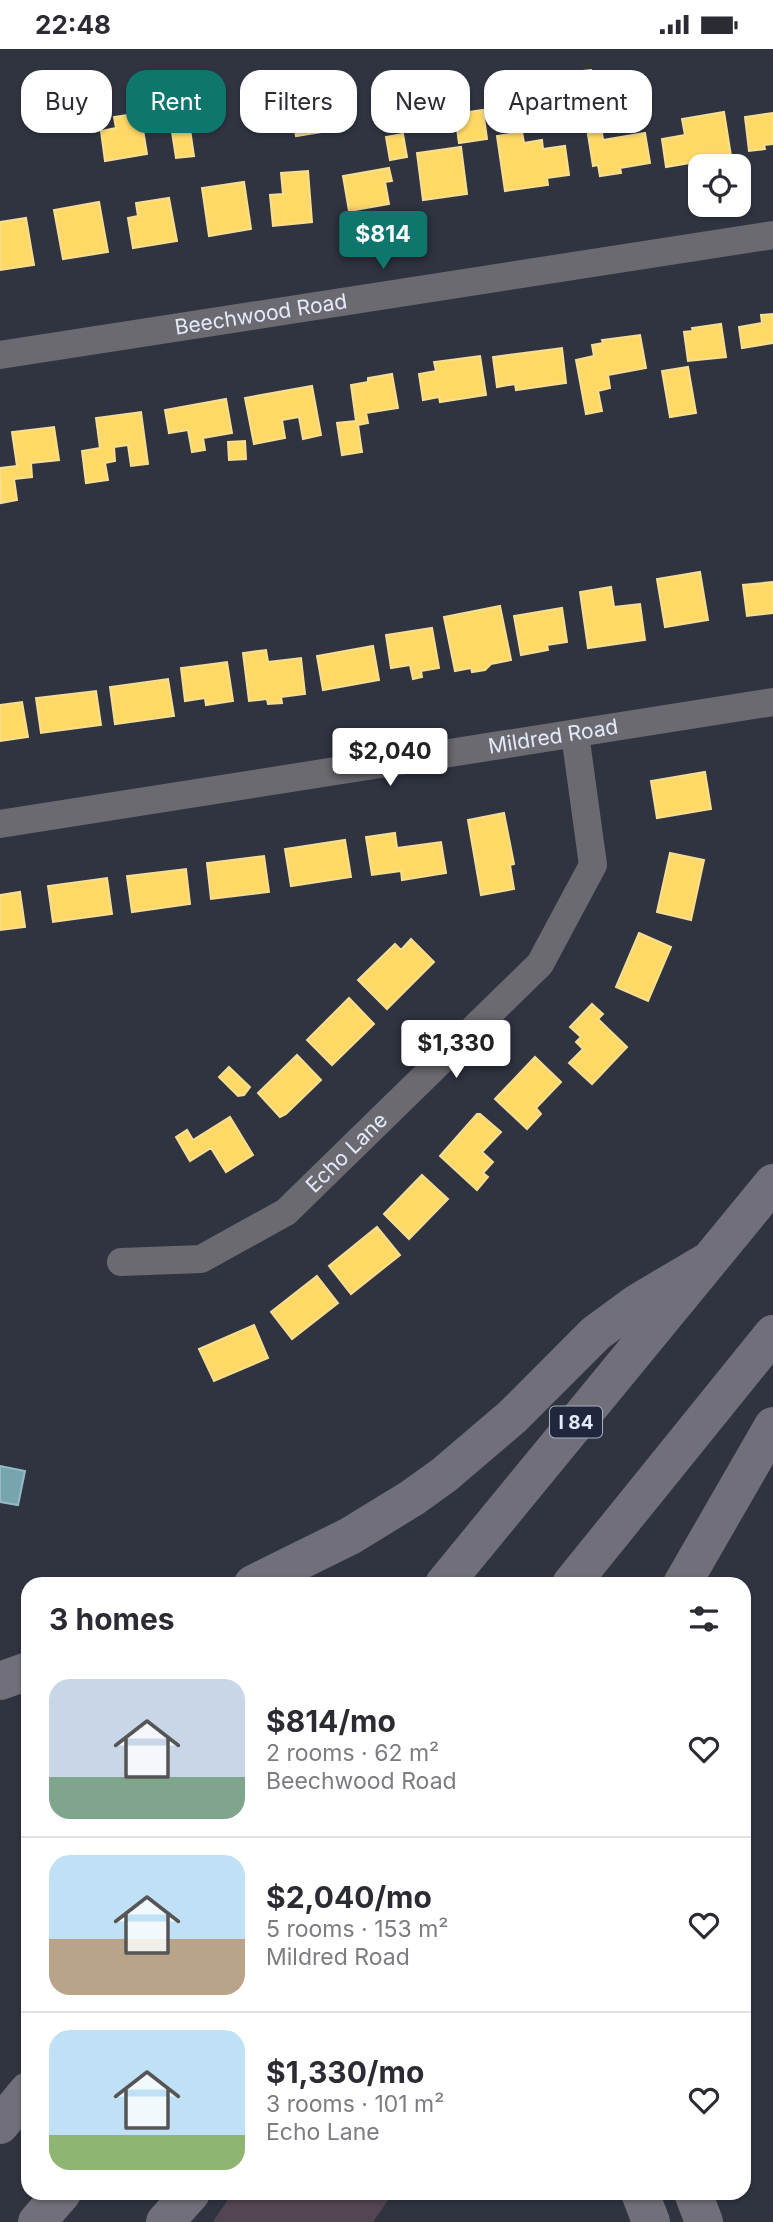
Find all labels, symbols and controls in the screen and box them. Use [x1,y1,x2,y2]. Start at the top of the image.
text: 22:48 [35,9,111,40]
chip: Buy [21,70,112,133]
chip: Rent [126,70,226,133]
chip: Filters [240,70,357,133]
chip: New [371,70,470,133]
chip: Apartment [484,70,652,133]
map controls [688,154,751,217]
button: locate [688,154,751,217]
pin: $814 [342,211,424,271]
text: $814 [355,220,411,248]
street label: Beechwood Road [173,288,349,340]
street label: Mildred Road [486,714,620,759]
pin: $2,040 [333,729,447,788]
text: $2,040 [348,737,432,765]
pin: $1,330 [399,1021,513,1080]
text: $1,330 [417,1029,495,1057]
street label: Echo Lane [300,1107,392,1198]
road number: I 84 [550,1407,602,1437]
icon: filters [685,1600,723,1638]
text: 3 homes [49,1601,175,1637]
text: $814/mo [266,1703,396,1739]
icon: home [105,1707,189,1791]
icon: heart [685,1730,723,1768]
text: 2 rooms · 62 m² [266,1739,439,1767]
text: Beechwood Road [266,1767,457,1795]
text: $2,040/mo [266,1879,432,1915]
icon: home [105,1883,189,1967]
icon: heart [685,1906,723,1944]
text: 5 rooms · 153 m² [266,1915,448,1943]
text: Mildred Road [266,1943,410,1971]
text: $1,330/mo [266,2054,424,2090]
icon: home [105,2058,189,2142]
icon: heart [685,2081,723,2119]
text: 3 rooms · 101 m² [266,2090,444,2118]
text: Echo Lane [266,2118,380,2146]

